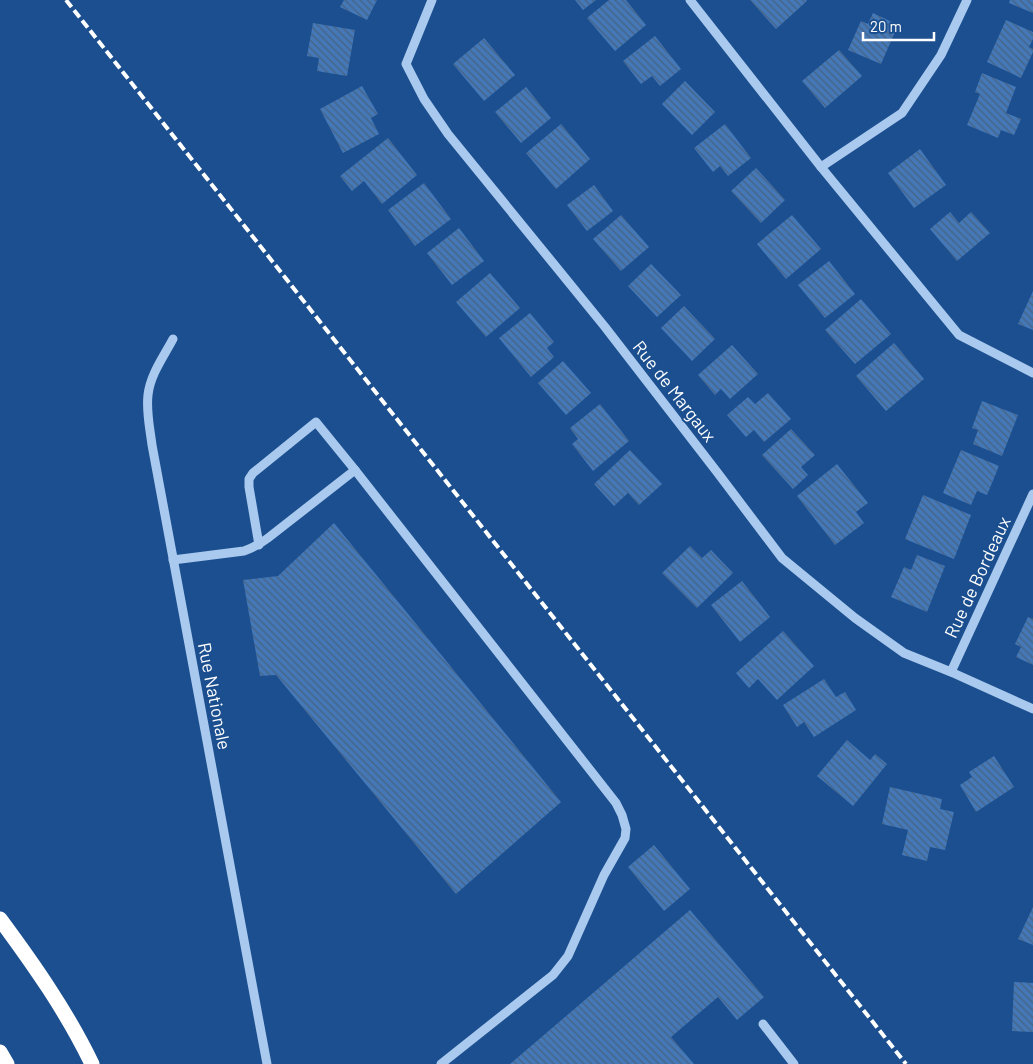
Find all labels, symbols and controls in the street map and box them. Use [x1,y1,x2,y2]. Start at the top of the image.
scale bar [863,10,934,42]
text: 20 m [870,17,902,35]
street label: Rue de Margaux [629,336,722,446]
street label: Rue de Bordeaux [939,513,1015,641]
street label: Rue Nationale [194,641,236,751]

